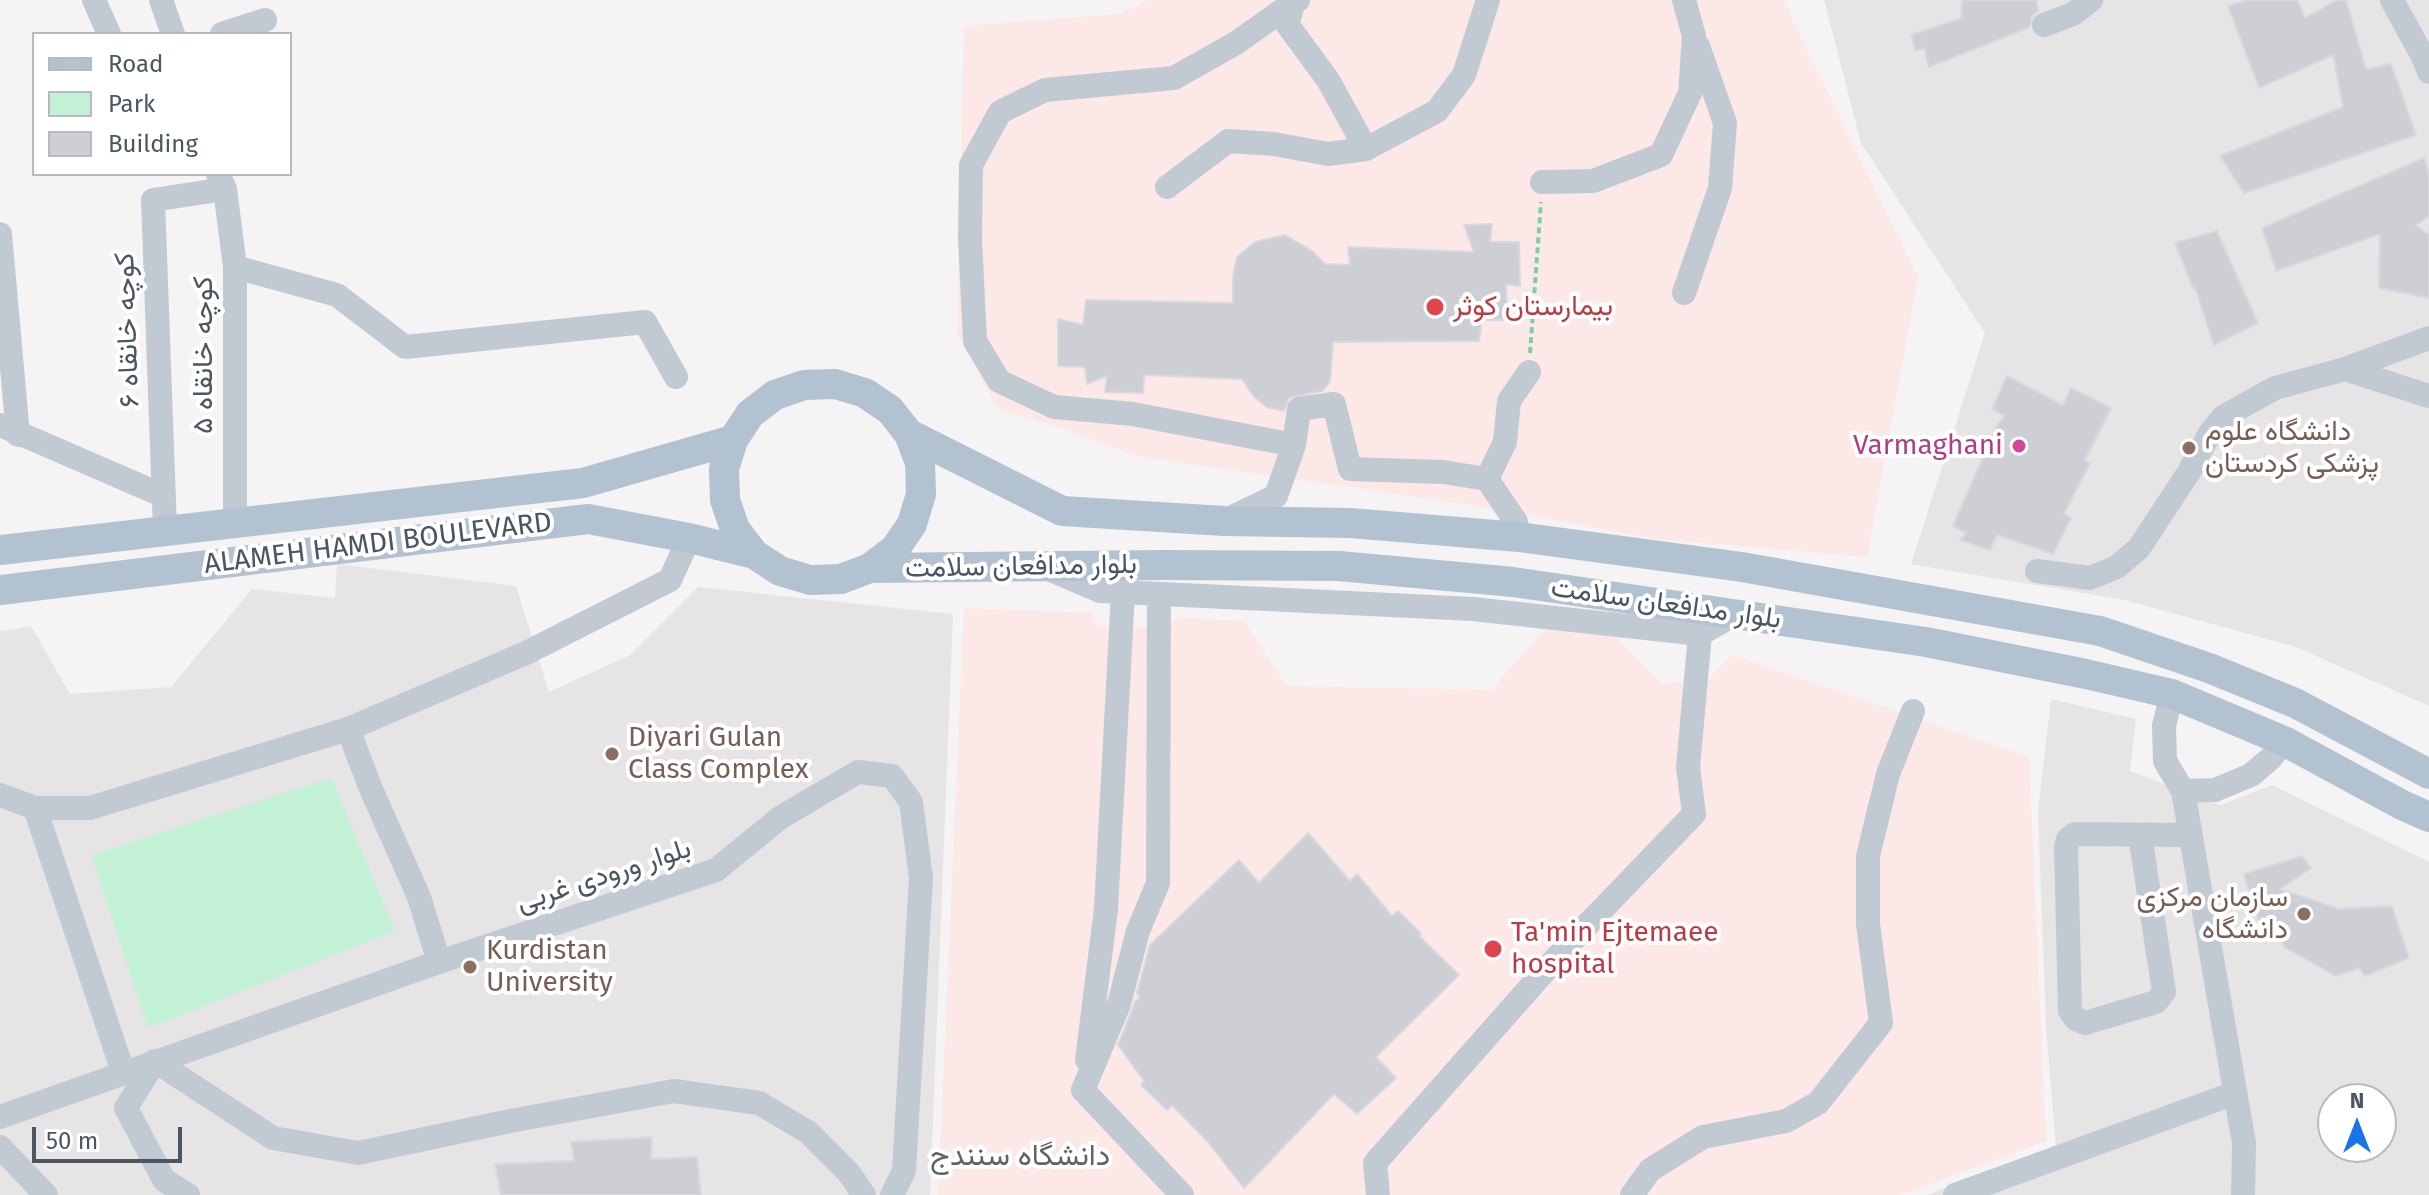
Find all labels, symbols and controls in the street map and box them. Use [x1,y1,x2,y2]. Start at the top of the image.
legend [32,32,292,176]
text: Road [108,50,163,78]
text: Park [108,90,155,118]
text: Building [108,130,198,158]
street label: کوچه خانقاه ۶ [109,252,147,408]
street label: کوچه خانقاه ۵ [187,276,221,434]
place label: بیمارستان کوثر [1453,290,1613,324]
marker: بیمارستان کوثر [1424,296,1446,318]
place label: دانشگاه علوم پزشکی کردستان [2205,415,2379,481]
place label: Varmaghani [1853,429,2003,463]
marker: Varmaghani [2010,437,2028,455]
marker: دانشگاه علوم پزشکی کردستان [2180,439,2198,457]
street label: ALAMEH HAMDI BOULEVARD [202,506,554,582]
street label: بلوار مدافعان سلامت [905,548,1137,586]
street label: بلوار مدافعان سلامت [1549,571,1783,637]
place label: Diyari Gulan Class Complex [628,721,808,787]
marker: Diyari Gulan Class Complex [603,745,621,763]
street label: بلوار ورودی غربی [513,832,695,920]
place label: سازمان مرکزی دانشگاه [2136,881,2288,947]
marker: سازمان مرکزی دانشگاه [2295,905,2313,923]
place label: Ta'min Ejtemaee hospital [1511,916,1718,982]
place label: Kurdistan University [486,934,613,1000]
marker: Ta'min Ejtemaee hospital [1482,938,1504,960]
marker: Kurdistan University [461,958,479,976]
north arrow [2317,1083,2397,1163]
text: N [2350,1087,2364,1114]
scale bar [36,1111,186,1161]
text: 50 m [46,1127,98,1155]
district label: دانشگاه سنندج [930,1139,1110,1175]

